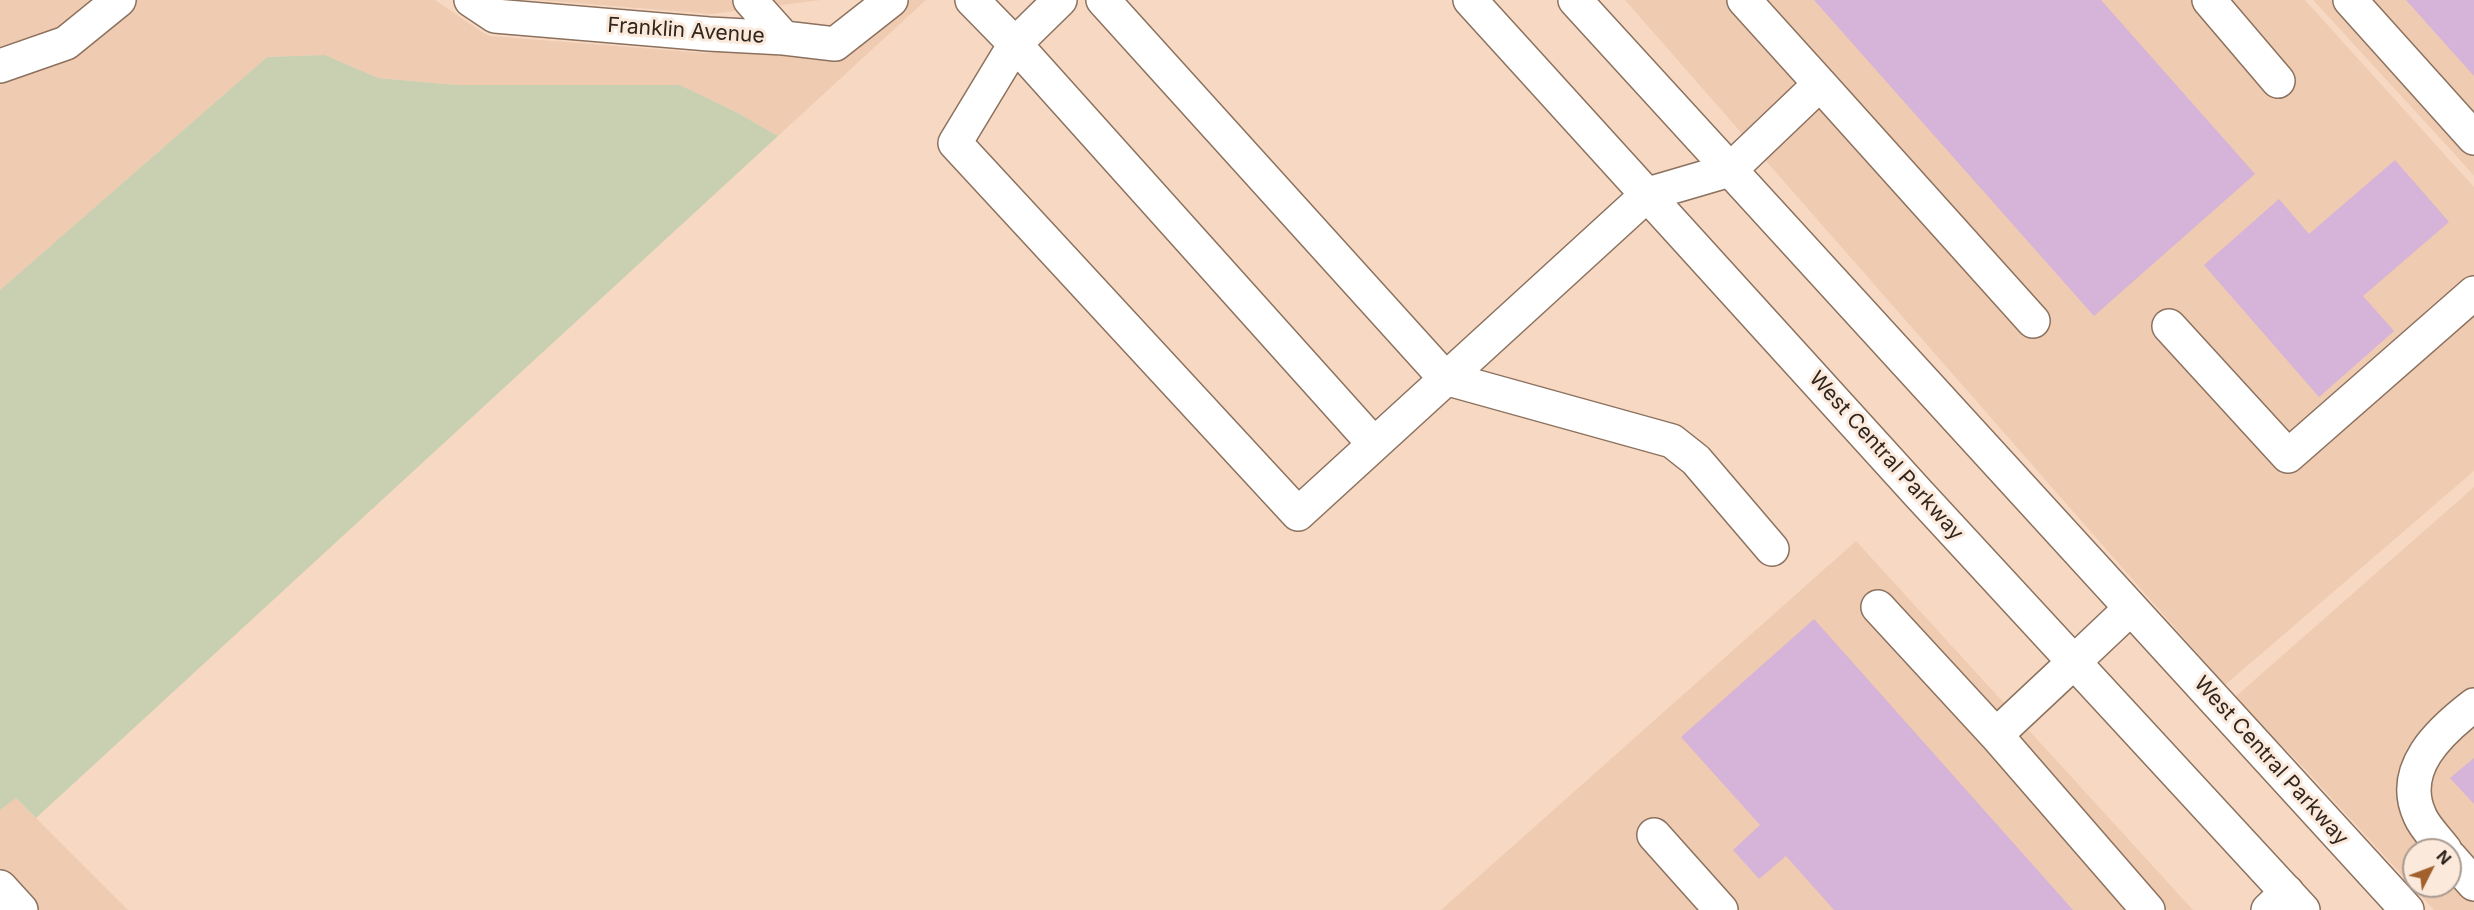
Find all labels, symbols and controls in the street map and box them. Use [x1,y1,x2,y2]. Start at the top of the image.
street label: Franklin Avenue [606,13,766,49]
street label: West Central Parkway [1803,366,1969,546]
street label: West Central Parkway [2188,671,2354,851]
north arrow [2402,838,2462,898]
text: N [2432,846,2455,869]

